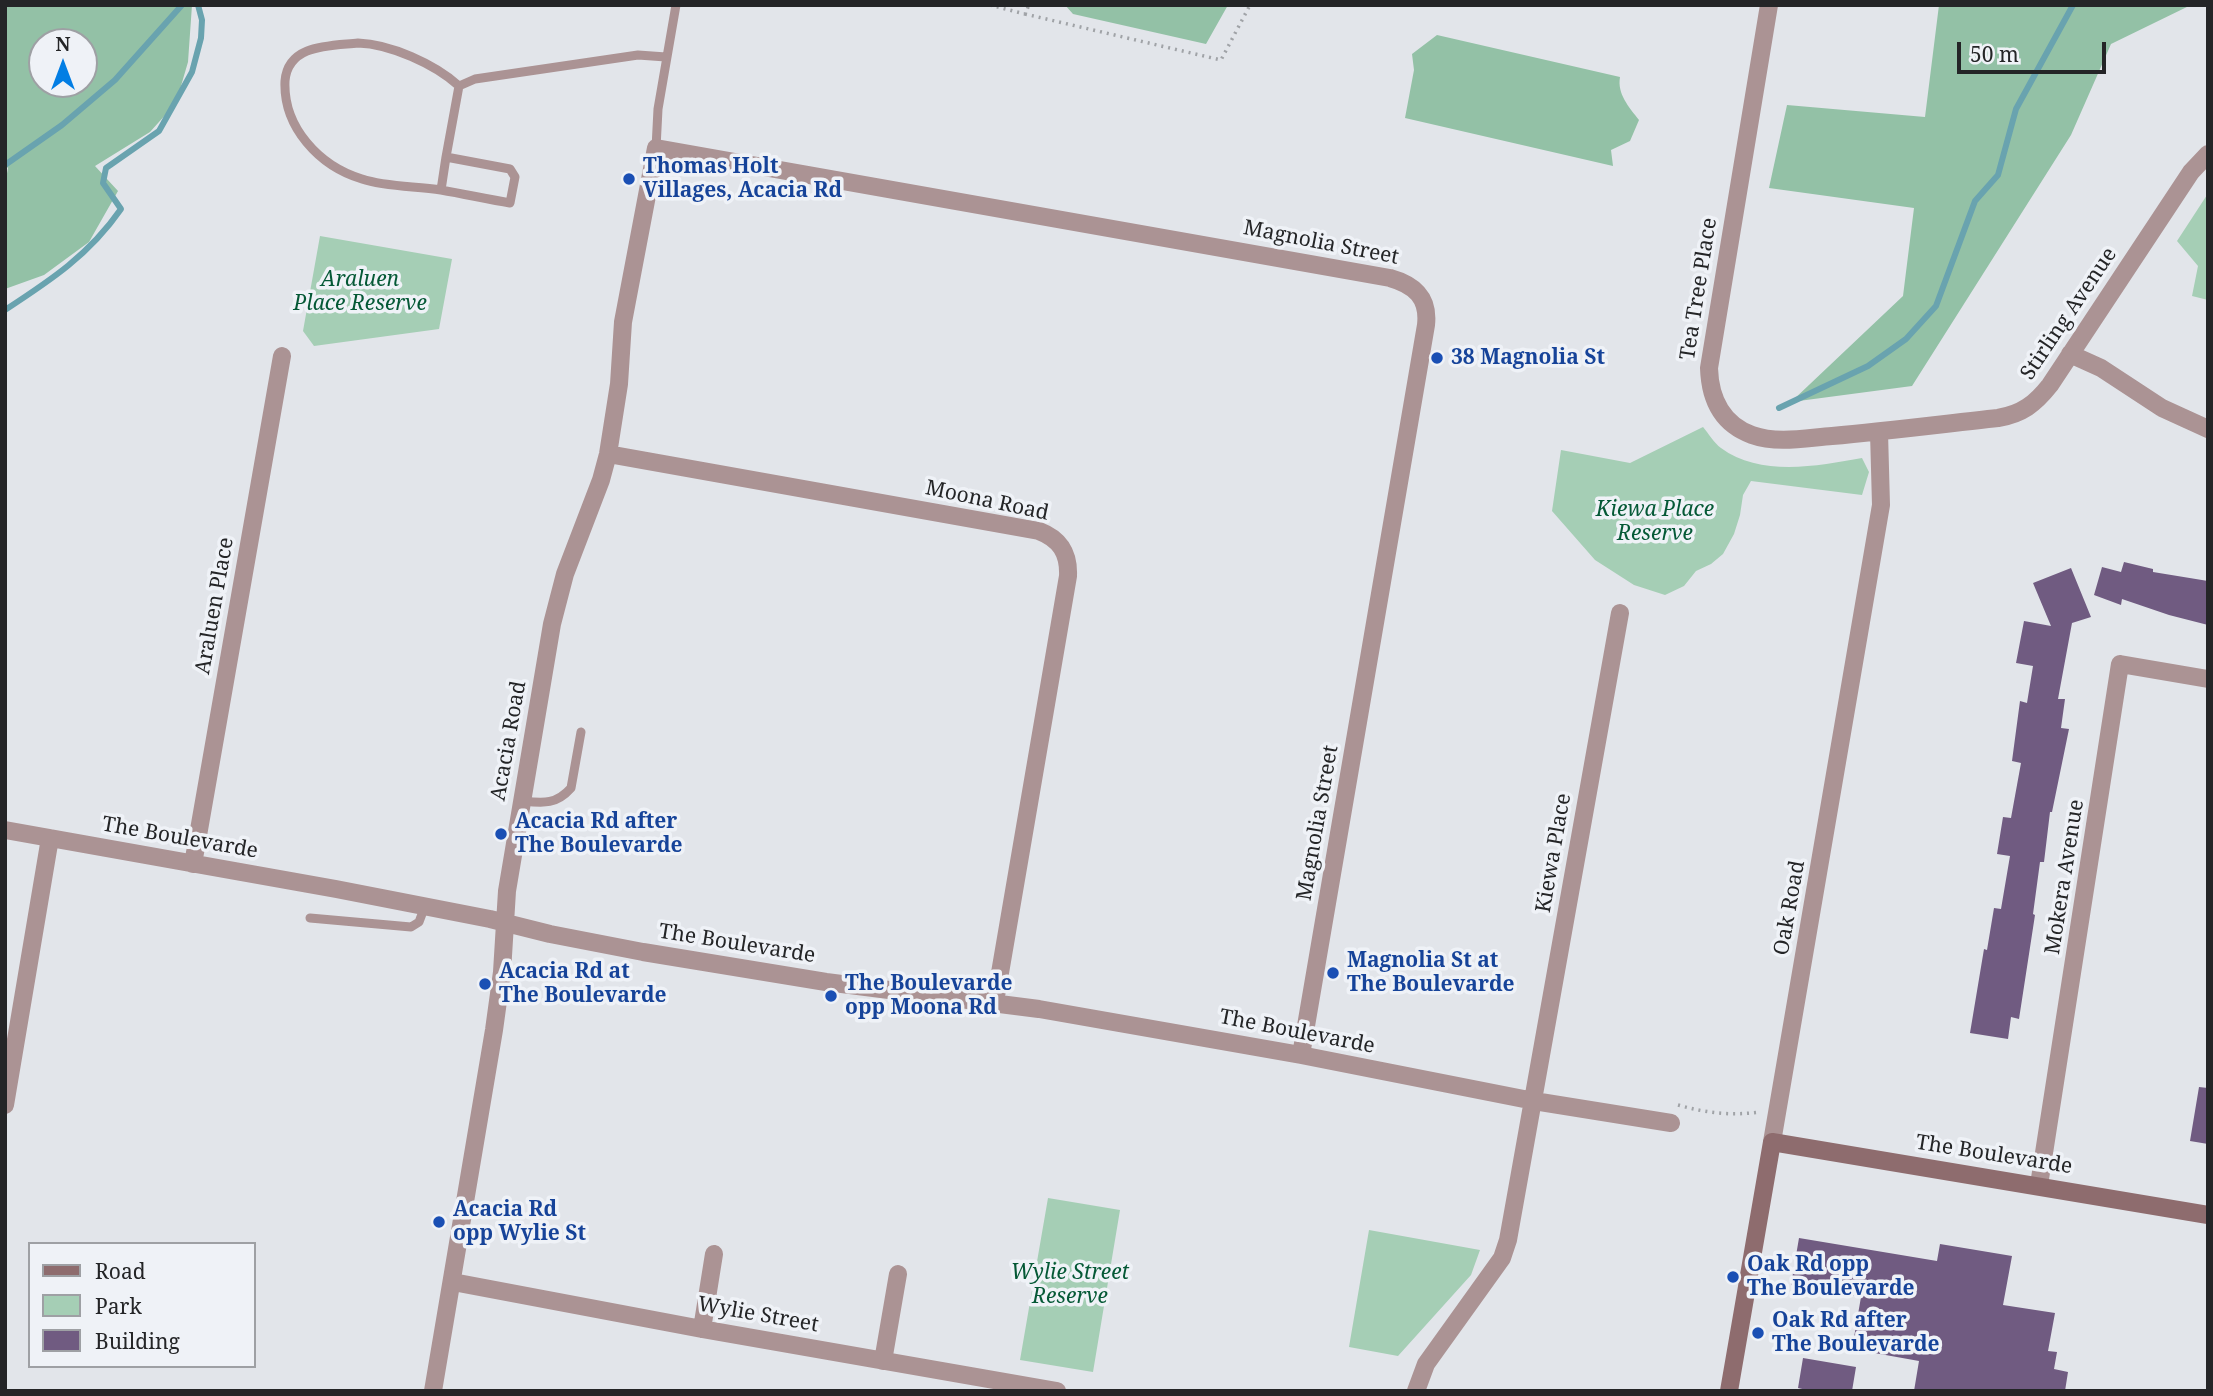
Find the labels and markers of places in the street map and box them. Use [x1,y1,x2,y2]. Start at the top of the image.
place label: Thomas Holt Villages, Acacia Rd [643,154,842,204]
marker: Thomas Holt Villages, Acacia Rd [621,171,637,187]
place label: 38 Magnolia St [1451,345,1605,371]
marker: 38 Magnolia St [1429,350,1445,366]
place label: Acacia Rd after The Boulevarde [515,809,683,859]
marker: Acacia Rd after The Boulevarde [493,826,509,842]
place label: Magnolia St at The Boulevarde [1347,948,1515,998]
place label: Acacia Rd at The Boulevarde [499,959,667,1009]
marker: Magnolia St at The Boulevarde [1325,965,1341,981]
place label: The Boulevarde opp Moona Rd [845,971,1013,1021]
marker: Acacia Rd at The Boulevarde [477,976,493,992]
marker: The Boulevarde opp Moona Rd [823,988,839,1004]
place label: Acacia Rd opp Wylie St [453,1197,586,1247]
marker: Acacia Rd opp Wylie St [431,1214,447,1230]
place label: Oak Rd opp The Boulevarde [1747,1252,1915,1302]
marker: Oak Rd opp The Boulevarde [1725,1269,1741,1285]
place label: Oak Rd after The Boulevarde [1772,1308,1940,1358]
marker: Oak Rd after The Boulevarde [1750,1325,1766,1341]

